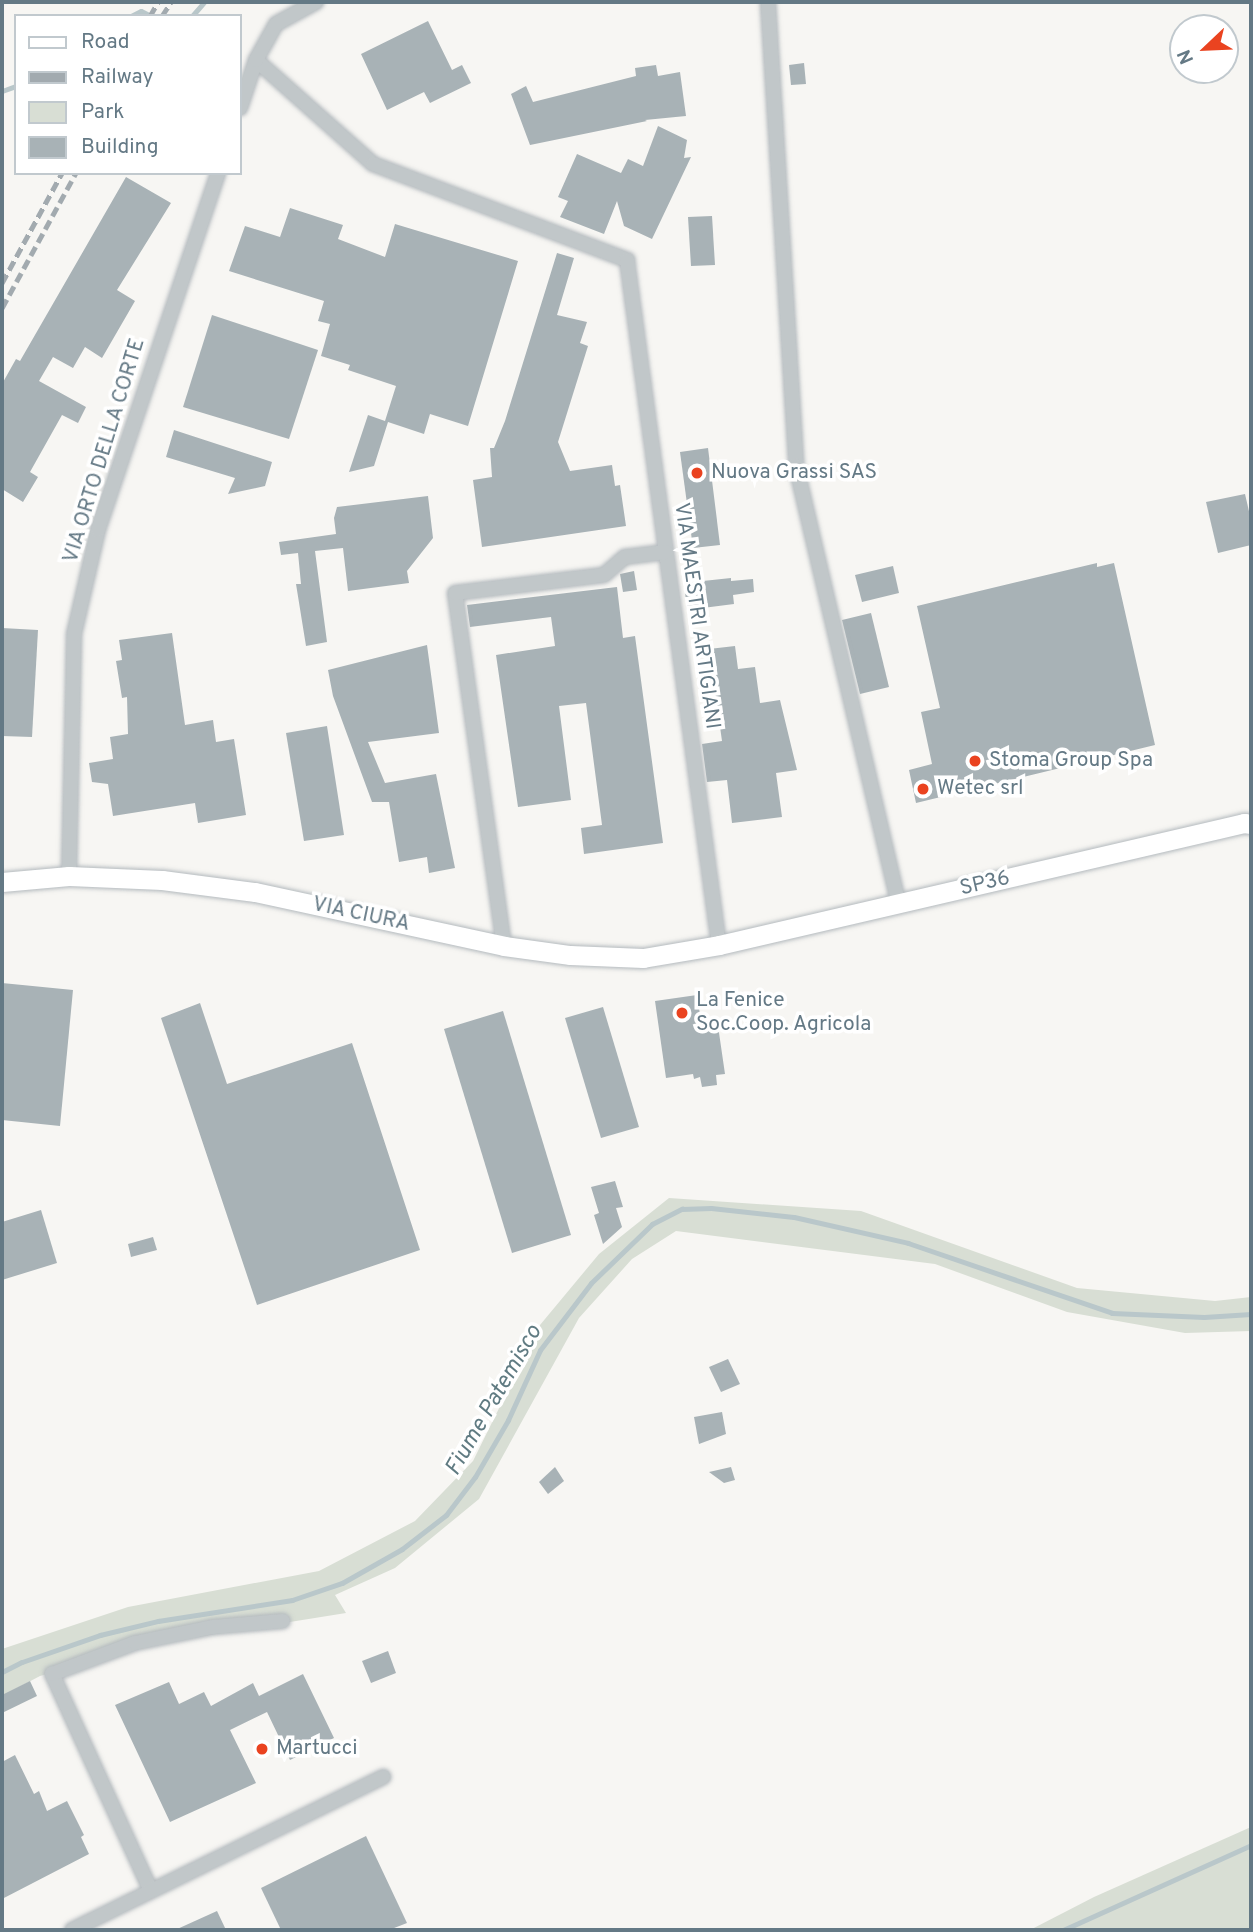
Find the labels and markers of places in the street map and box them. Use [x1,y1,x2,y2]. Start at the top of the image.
place label: Nuova Grassi SAS [711,460,877,486]
marker: Nuova Grassi SAS [689,465,705,481]
place label: Stoma Group Spa [989,748,1153,774]
marker: Stoma Group Spa [967,753,983,769]
place label: Wetec srl [937,776,1024,802]
marker: Wetec srl [915,781,931,797]
place label: La Fenice Soc.Coop. Agricola [696,988,872,1038]
marker: La Fenice Soc.Coop. Agricola [674,1005,690,1021]
place label: Martucci [276,1736,358,1762]
marker: Martucci [254,1741,270,1757]

